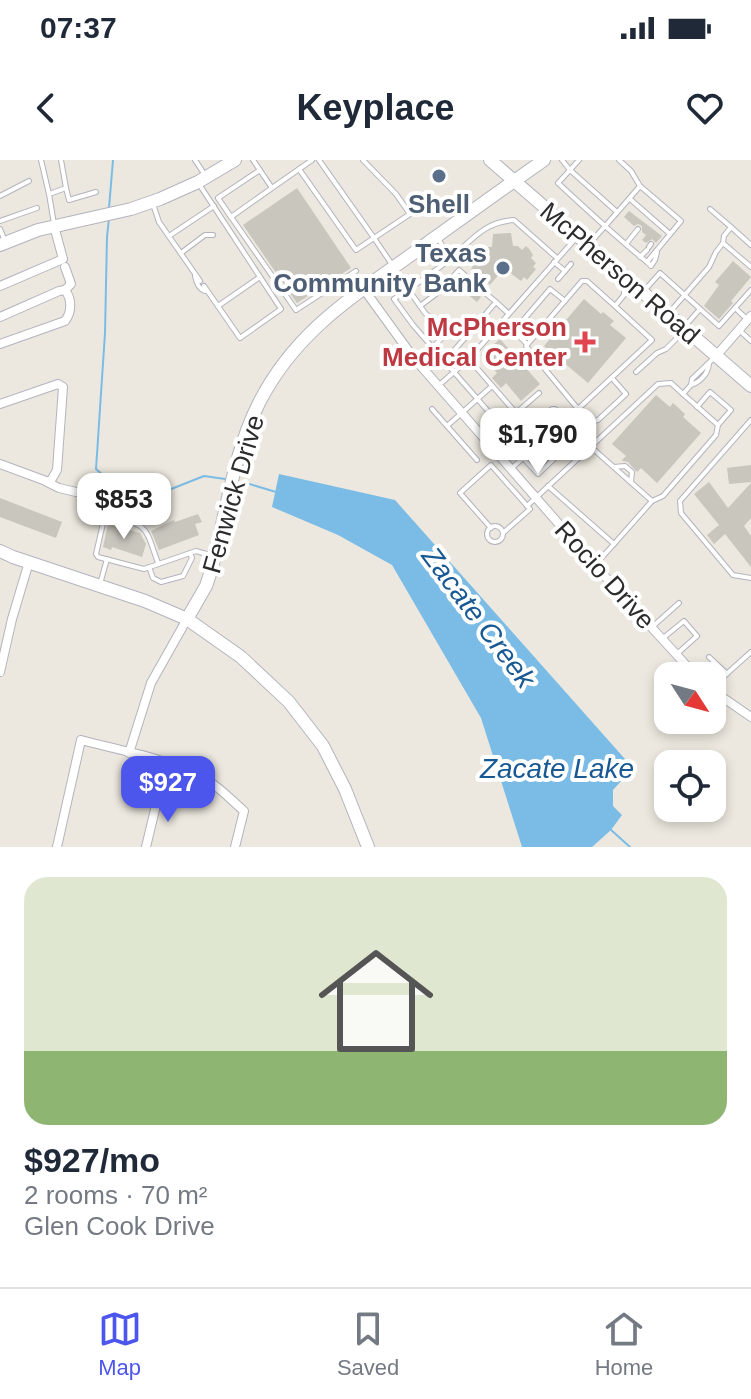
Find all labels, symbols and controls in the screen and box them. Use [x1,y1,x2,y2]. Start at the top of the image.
text: 07:37 [40,11,117,44]
icon: back [24,86,68,130]
icon: heart [683,86,727,130]
text: Keyplace [296,87,455,128]
marker: Shell [430,167,448,185]
place label: Shell [408,189,470,219]
street label: McPherson Road [534,196,706,350]
place label: Texas Community Bank [273,238,488,298]
marker: Texas Community Bank [494,259,512,277]
place label: McPherson Medical Center [382,312,567,372]
marker: McPherson Medical Center [574,331,596,353]
pin: $1,790 [473,408,603,476]
street label: Fenwick Drive [196,411,270,577]
text: $1,790 [498,419,578,449]
pin: $853 [77,473,171,541]
text: $853 [95,484,153,514]
street label: Rocio Drive [549,515,661,635]
water label: Zacate Creek [415,540,543,695]
north arrow [654,662,726,734]
map controls [654,662,726,822]
button: locate [654,750,726,822]
water label: Zacate Lake [479,753,634,784]
pin: $927 [121,756,215,824]
text: $927 [139,767,197,797]
icon: home [304,929,448,1073]
text: $927/mo [24,1141,160,1179]
text: 2 rooms · 70 m² [24,1180,208,1210]
text: Glen Cook Drive [24,1211,215,1241]
tab: Map [98,1307,142,1381]
tab: Saved [337,1307,399,1381]
tab: Home [595,1307,653,1381]

